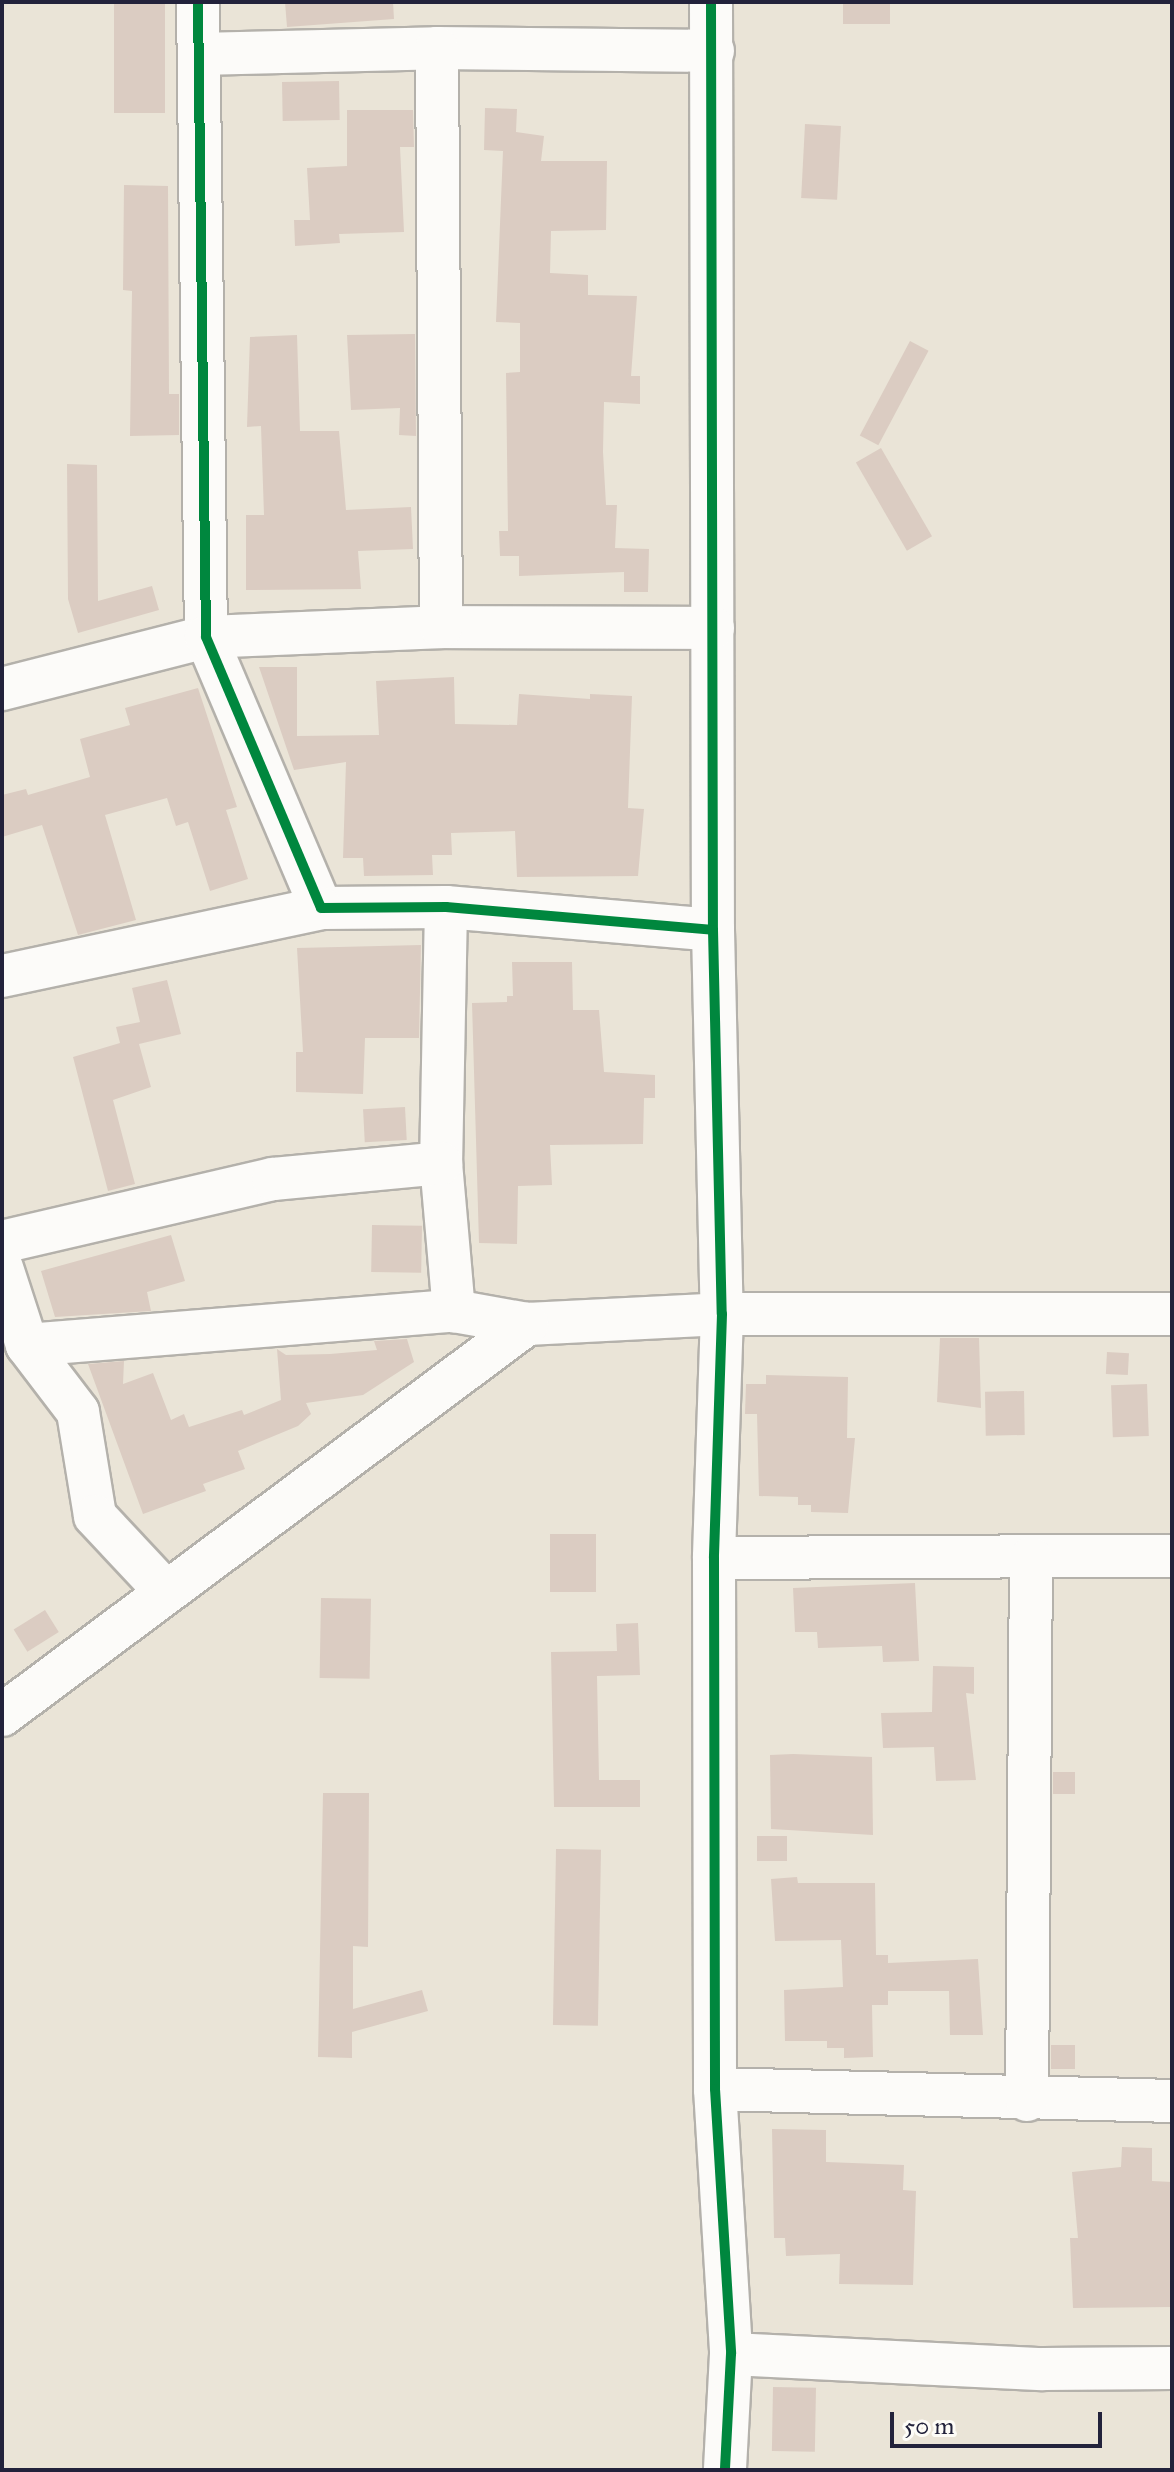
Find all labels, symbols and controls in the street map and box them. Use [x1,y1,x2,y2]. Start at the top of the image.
scale bar [894,2396,1106,2446]
text: 50 m [904,2411,954,2441]

